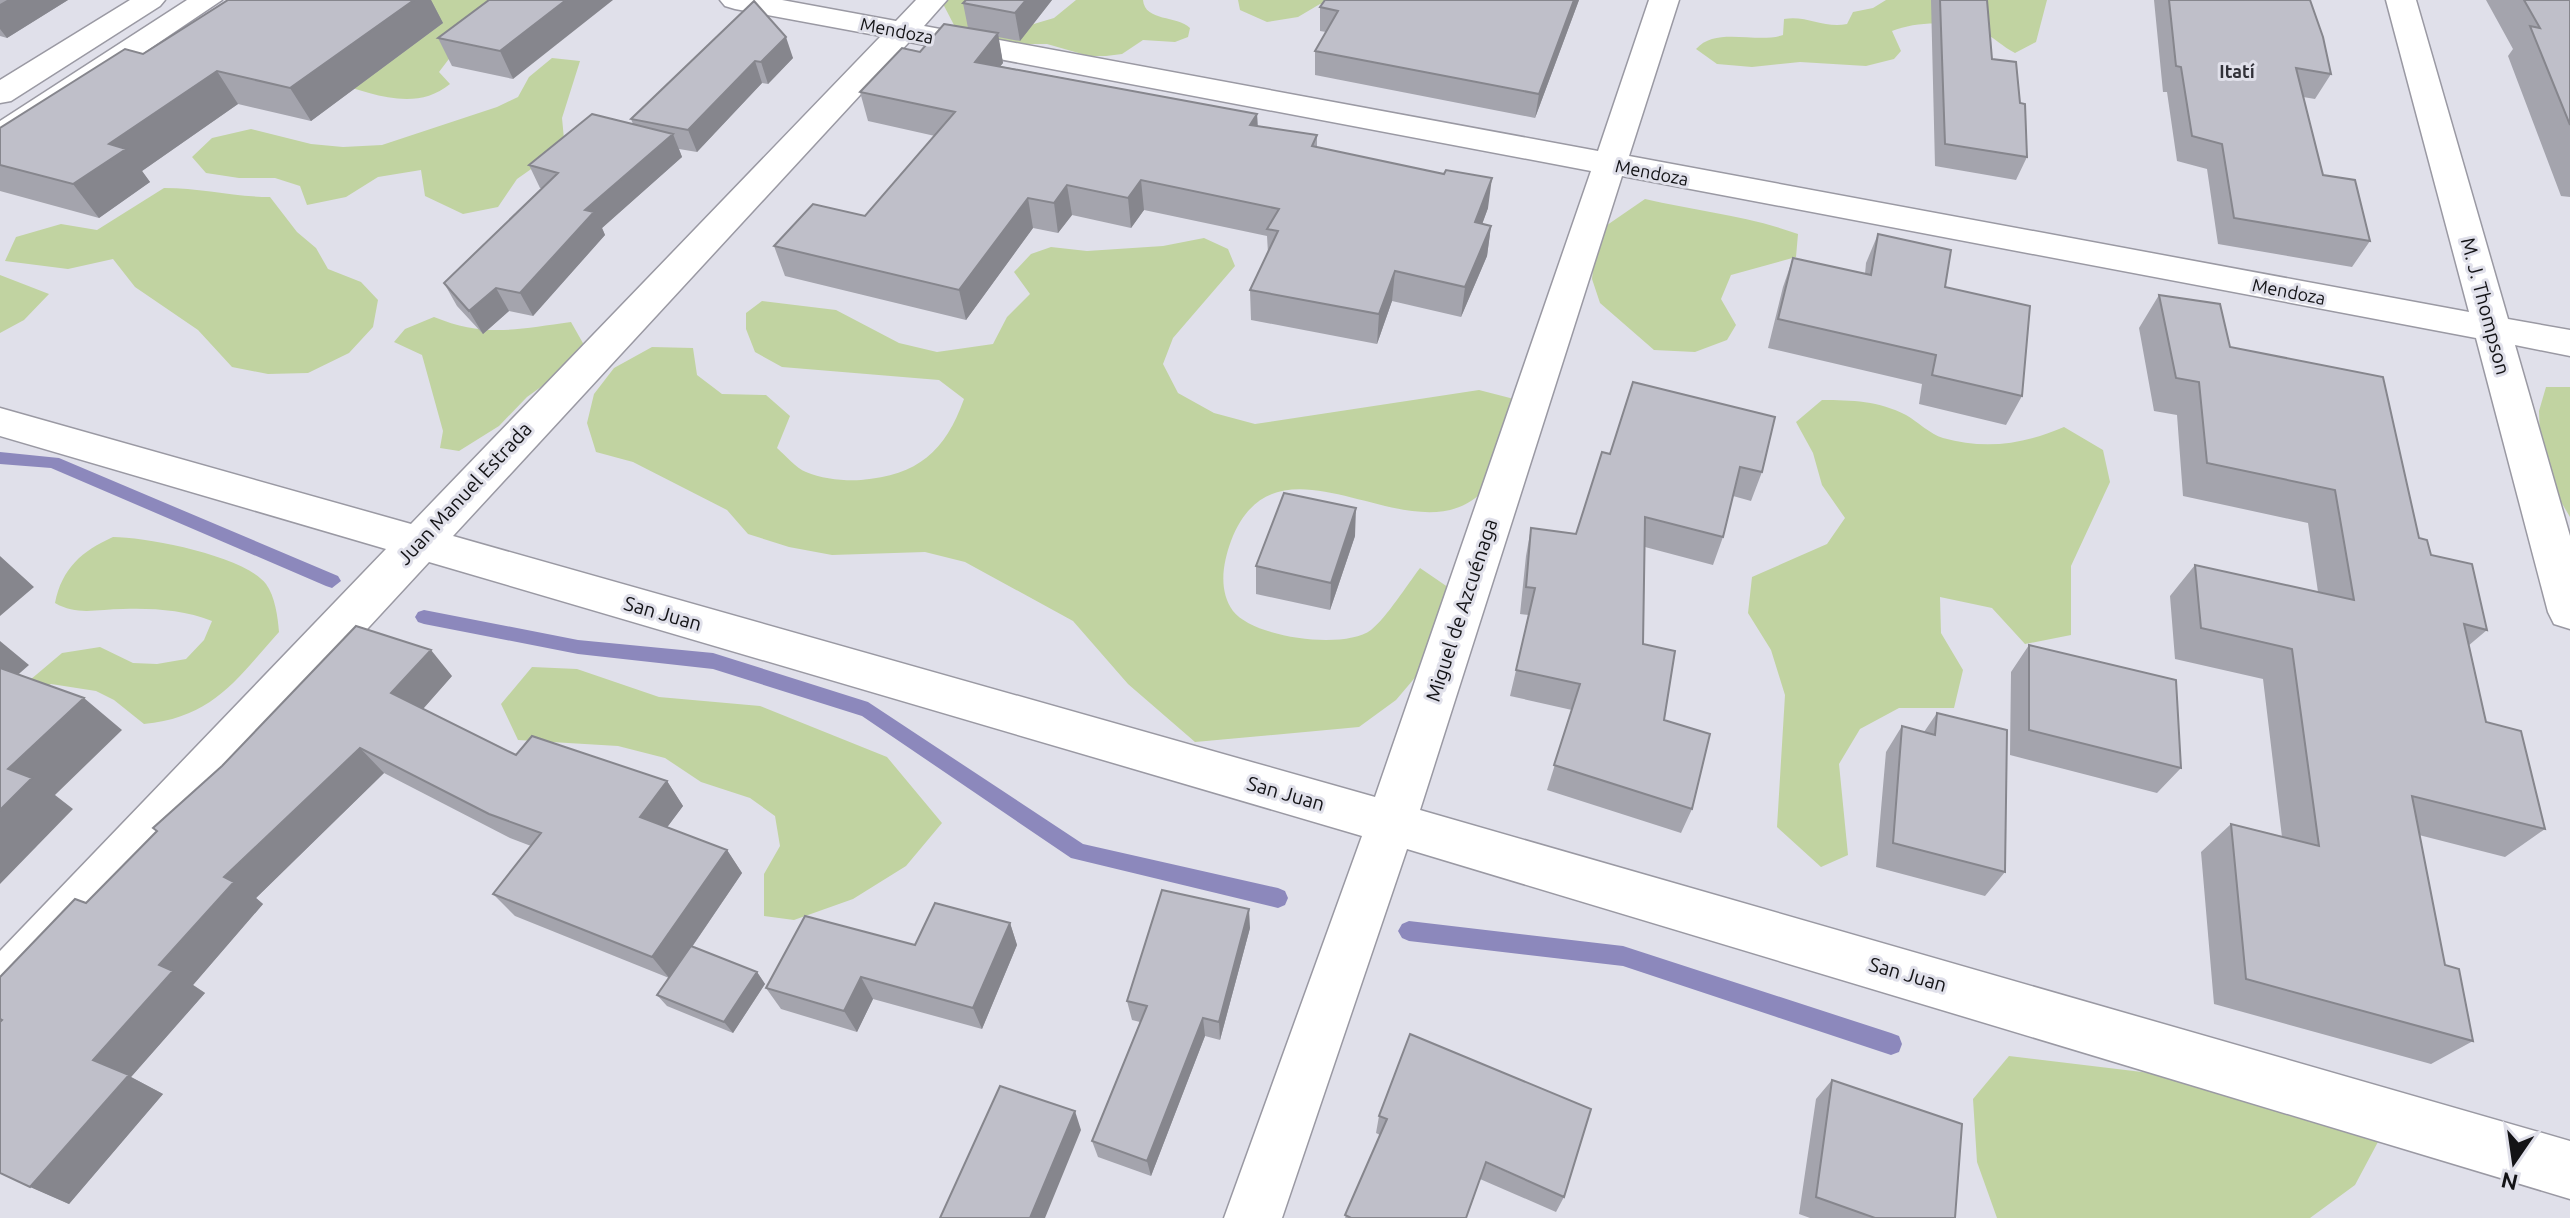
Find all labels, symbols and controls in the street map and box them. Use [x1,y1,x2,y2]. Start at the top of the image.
street label: Mendoza [859,13,935,47]
district label: Itatí [2219,61,2255,81]
street label: Mendoza [1614,155,1690,189]
street label: M. J. Thompson [2457,235,2515,377]
street label: Mendoza [2251,274,2327,308]
street label: Juan Manuel Estrada [392,417,536,569]
street label: Miguel de Azcuénaga [1421,516,1501,704]
street label: San Juan [621,591,705,635]
street label: San Juan [1244,771,1328,815]
street label: San Juan [1866,952,1950,996]
north arrow [2474,1122,2554,1202]
text: N [2499,1168,2520,1196]

